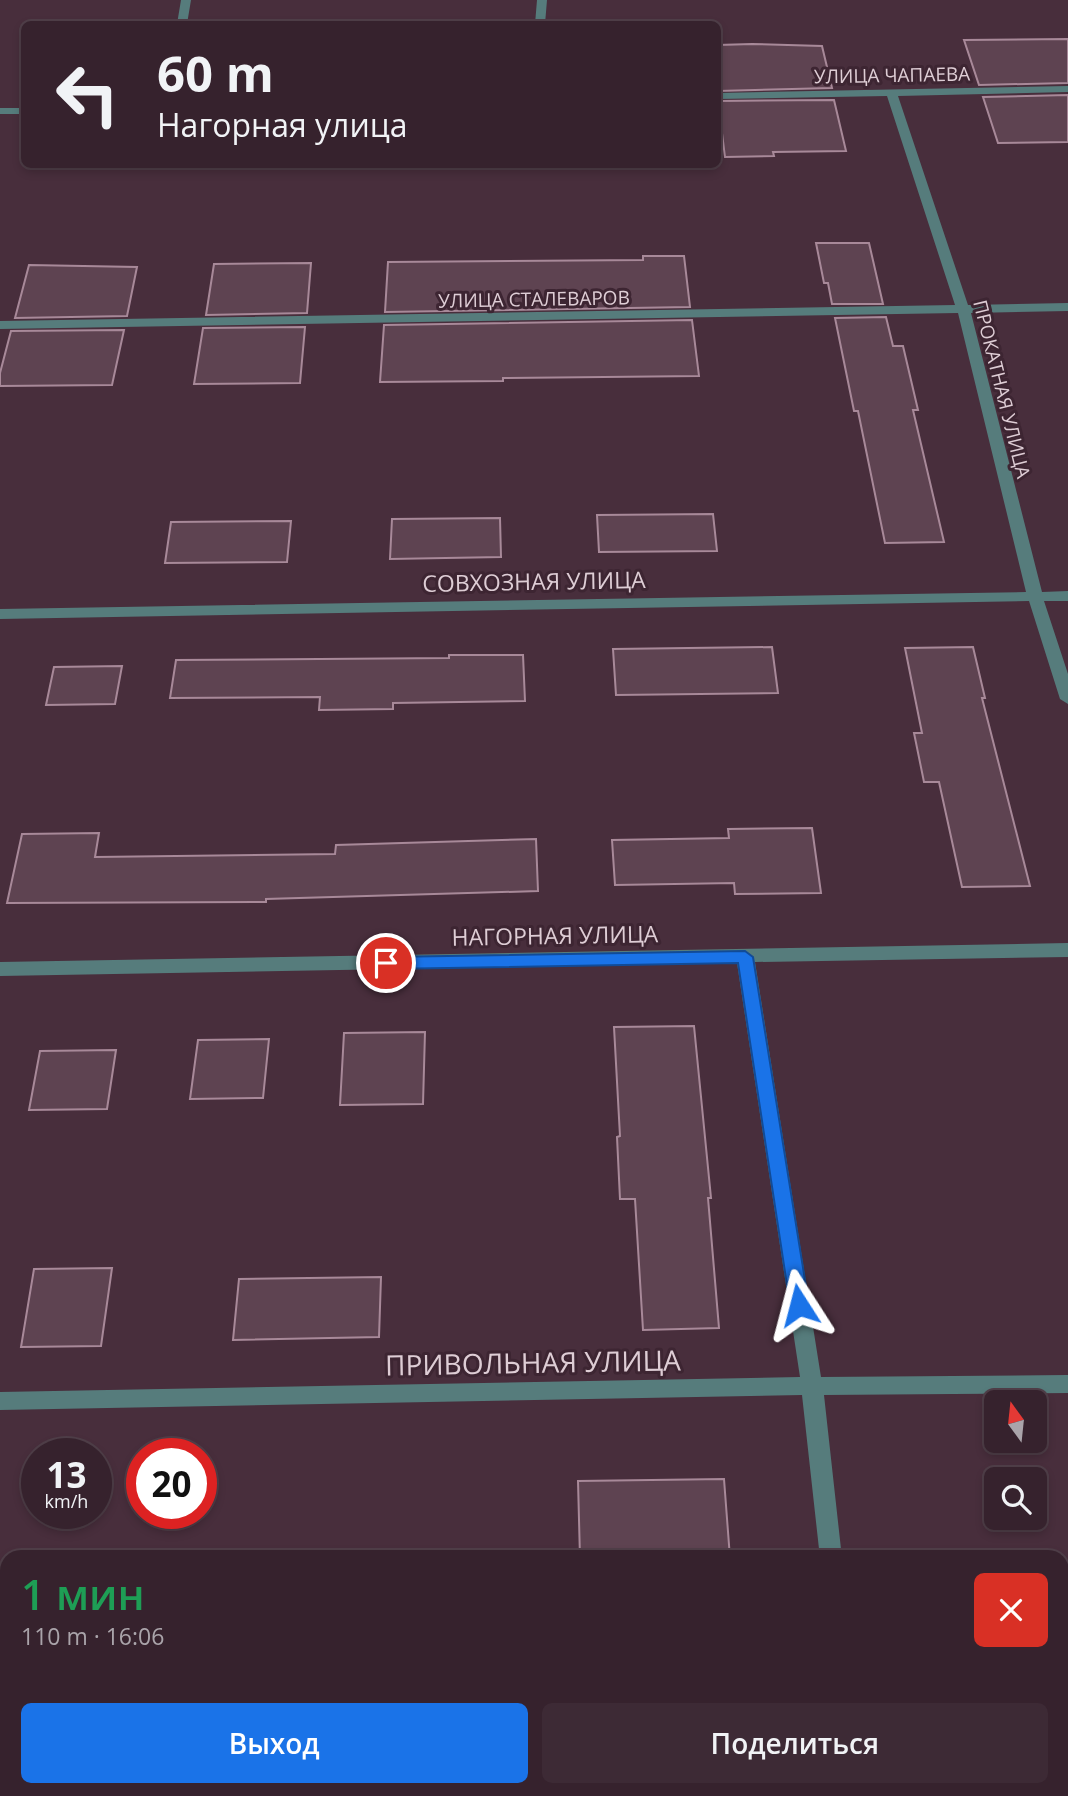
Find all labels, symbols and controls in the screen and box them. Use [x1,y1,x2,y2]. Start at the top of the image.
text: 60 m [157,40,274,106]
icon: left [42,49,133,140]
street label: УЛИЦА ЧАПАЕВА [814,61,970,89]
text: Нагорная улица [157,103,408,146]
street label: УЛИЦА СТАЛЕВАРОВ [438,284,630,314]
street label: ПРОКАТНАЯ УЛИЦА [967,297,1037,481]
street label: СОВХОЗНАЯ УЛИЦА [422,563,646,599]
street label: НАГОРНАЯ УЛИЦА [451,917,659,953]
pin [356,933,416,993]
icon: arrive [367,944,405,982]
position arrow [762,1268,836,1342]
street label: ПРИВОЛЬНАЯ УЛИЦА [385,1340,681,1384]
north arrow [984,1390,1046,1452]
map controls [984,1390,1047,1530]
speed limit sign: 20 [126,1438,217,1529]
text: 13 [46,1451,87,1498]
button: search [984,1467,1047,1530]
text: km/h [45,1489,88,1513]
text: 1 мин [21,1565,145,1622]
button: close [974,1573,1048,1647]
text: 110 m · 16:06 [21,1620,164,1652]
button: Выход [21,1703,528,1783]
button: Поделиться [542,1703,1048,1783]

